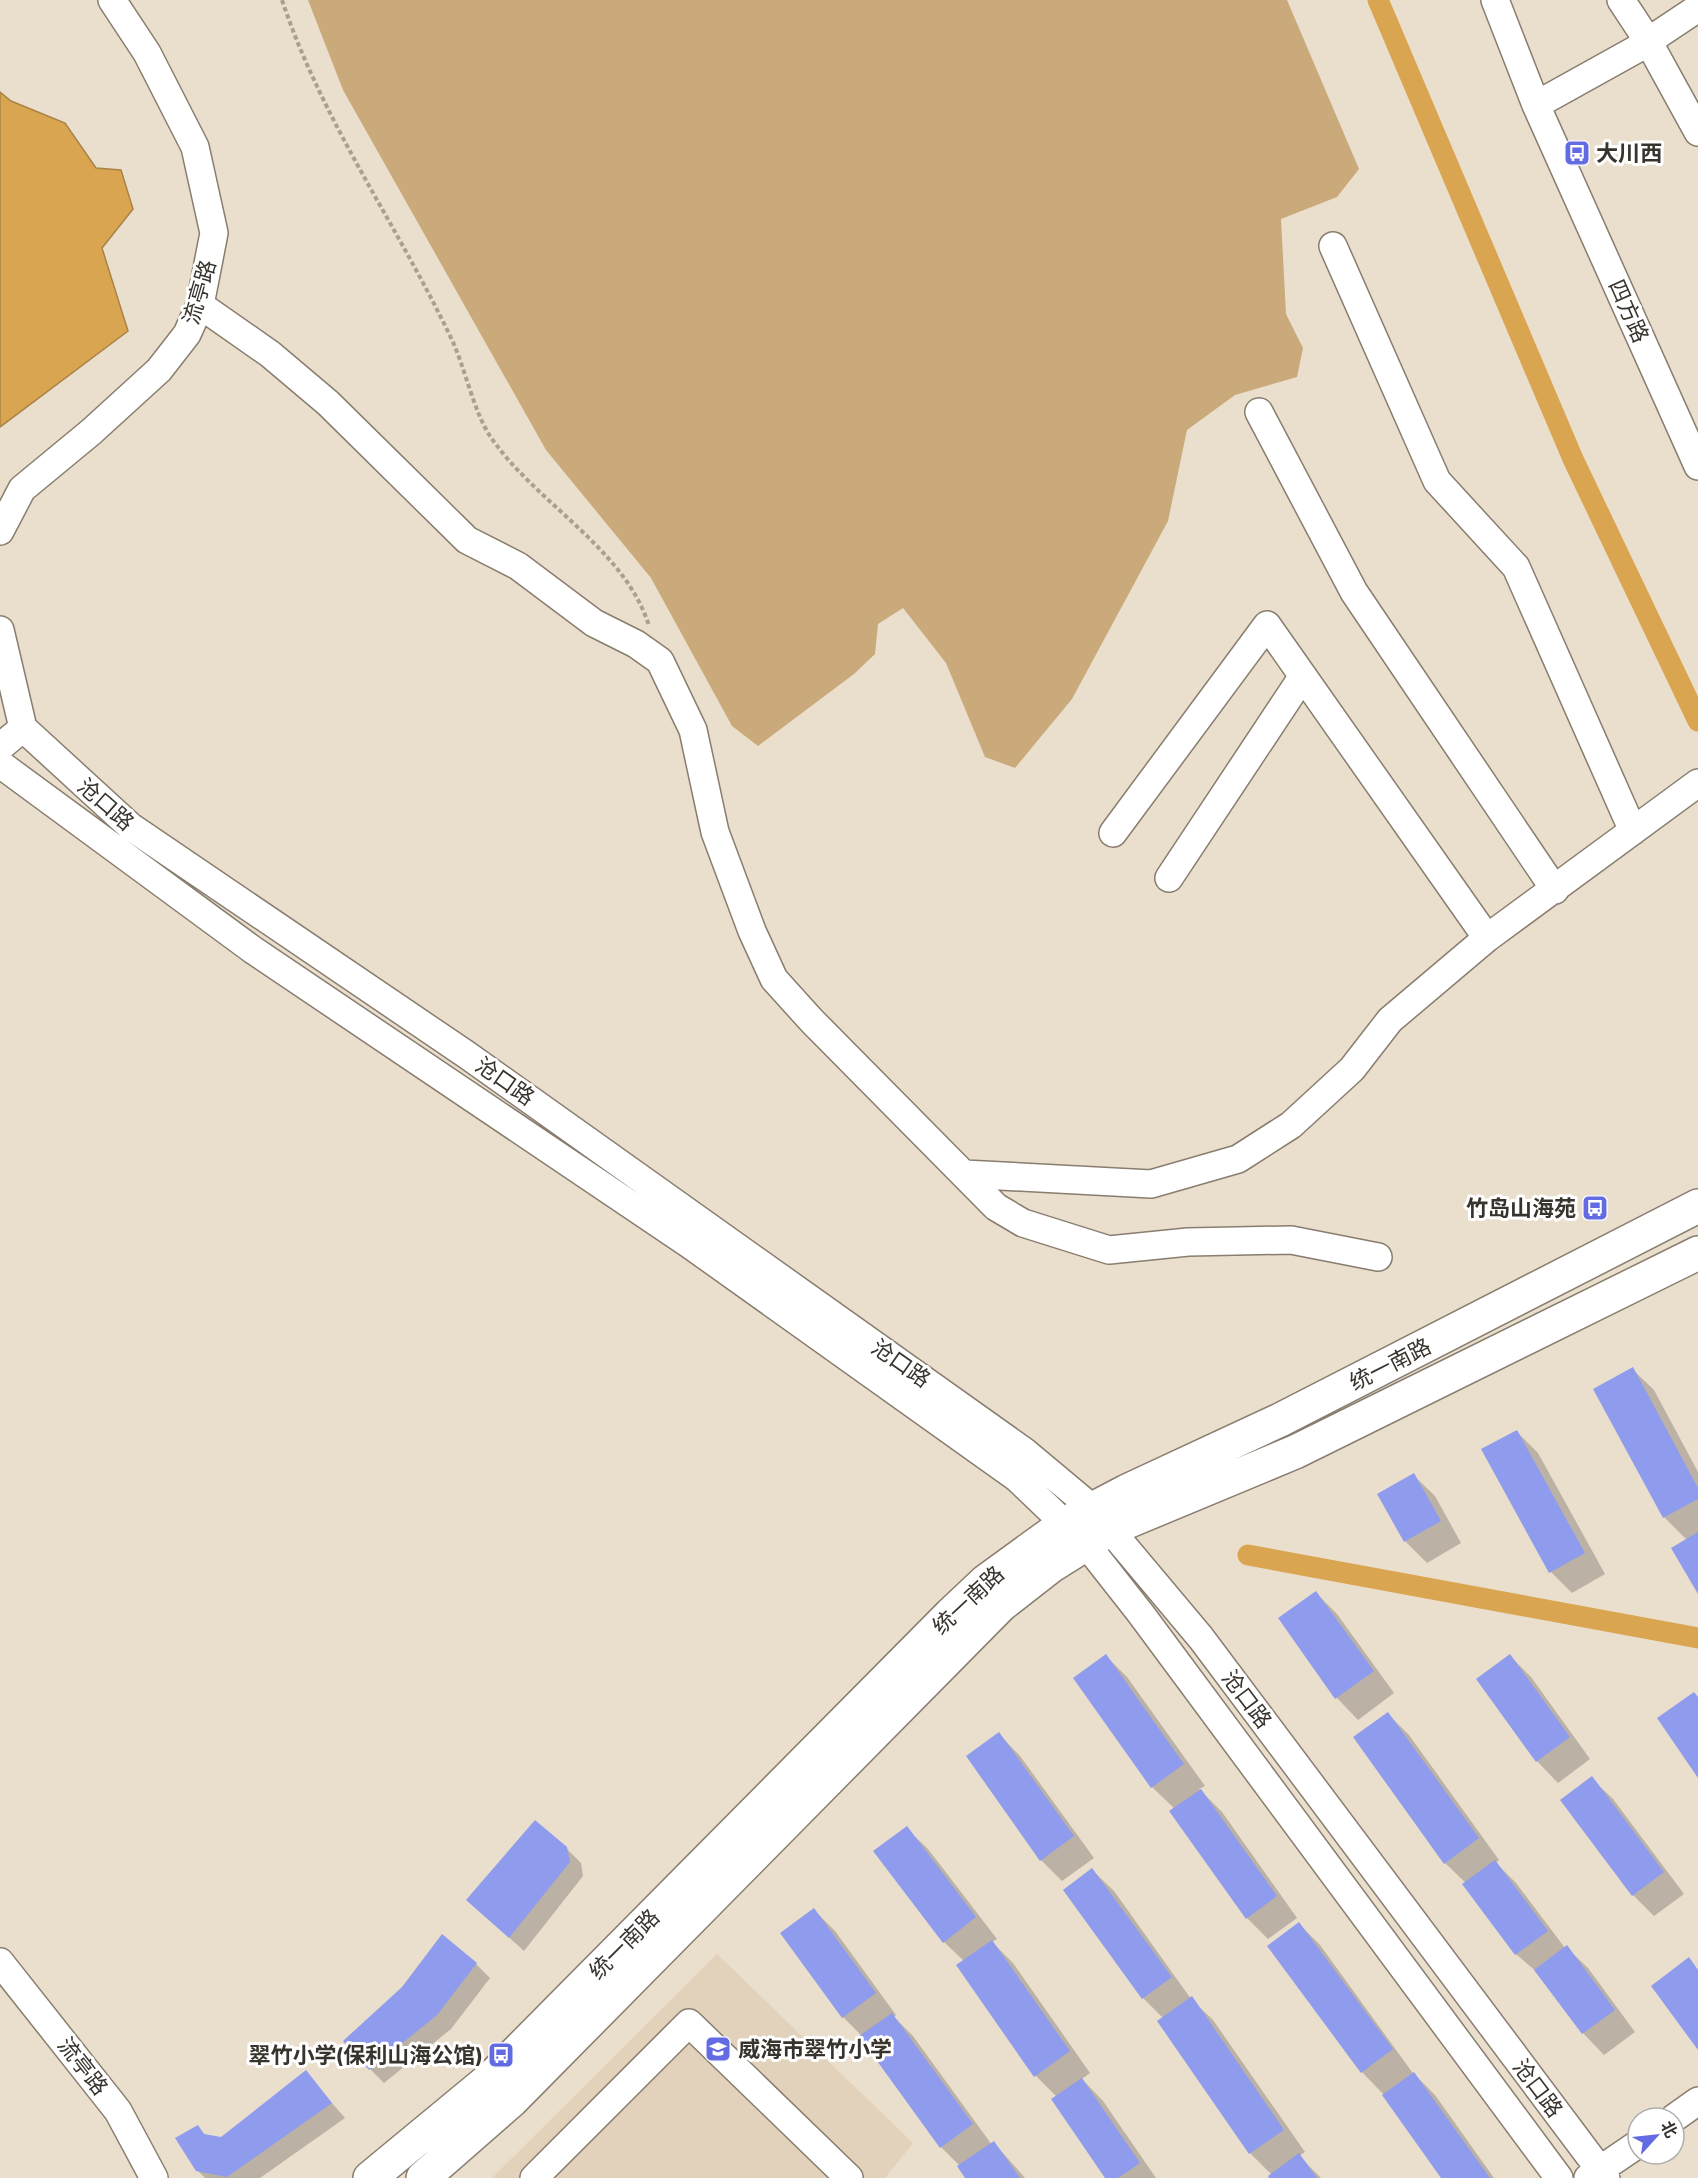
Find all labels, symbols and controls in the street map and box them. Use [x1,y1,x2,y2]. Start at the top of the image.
place label: 大川西 [1596,136,1662,170]
bus stop icon: 大川西 [1562,138,1592,168]
street label: 流亭路 [174,256,224,328]
street label: 四方路 [1600,274,1658,348]
street label: 沧口路 [70,770,142,838]
street label: 沧口路 [468,1048,542,1114]
place label: 竹岛山海苑 [1466,1191,1576,1225]
bus stop icon: 竹岛山海苑 [1580,1193,1610,1223]
street label: 统一南路 [1343,1329,1437,1399]
street label: 沧口路 [864,1330,938,1396]
street label: 统一南路 [924,1558,1012,1642]
street label: 沧口路 [1214,1662,1280,1736]
street label: 统一南路 [581,1901,667,1987]
street label: 流亭路 [49,2030,117,2102]
place label: 威海市翠竹小学 [738,2032,892,2066]
school or university icon: 威海市翠竹小学 [703,2034,733,2064]
place label: 翠竹小学(保利山海公馆) [248,2038,482,2072]
bus stop icon: 翠竹小学(保利山海公馆) [486,2040,516,2070]
street label: 沧口路 [1505,2051,1571,2125]
north arrow [1626,2106,1686,2166]
text: 北 [1655,2117,1684,2142]

